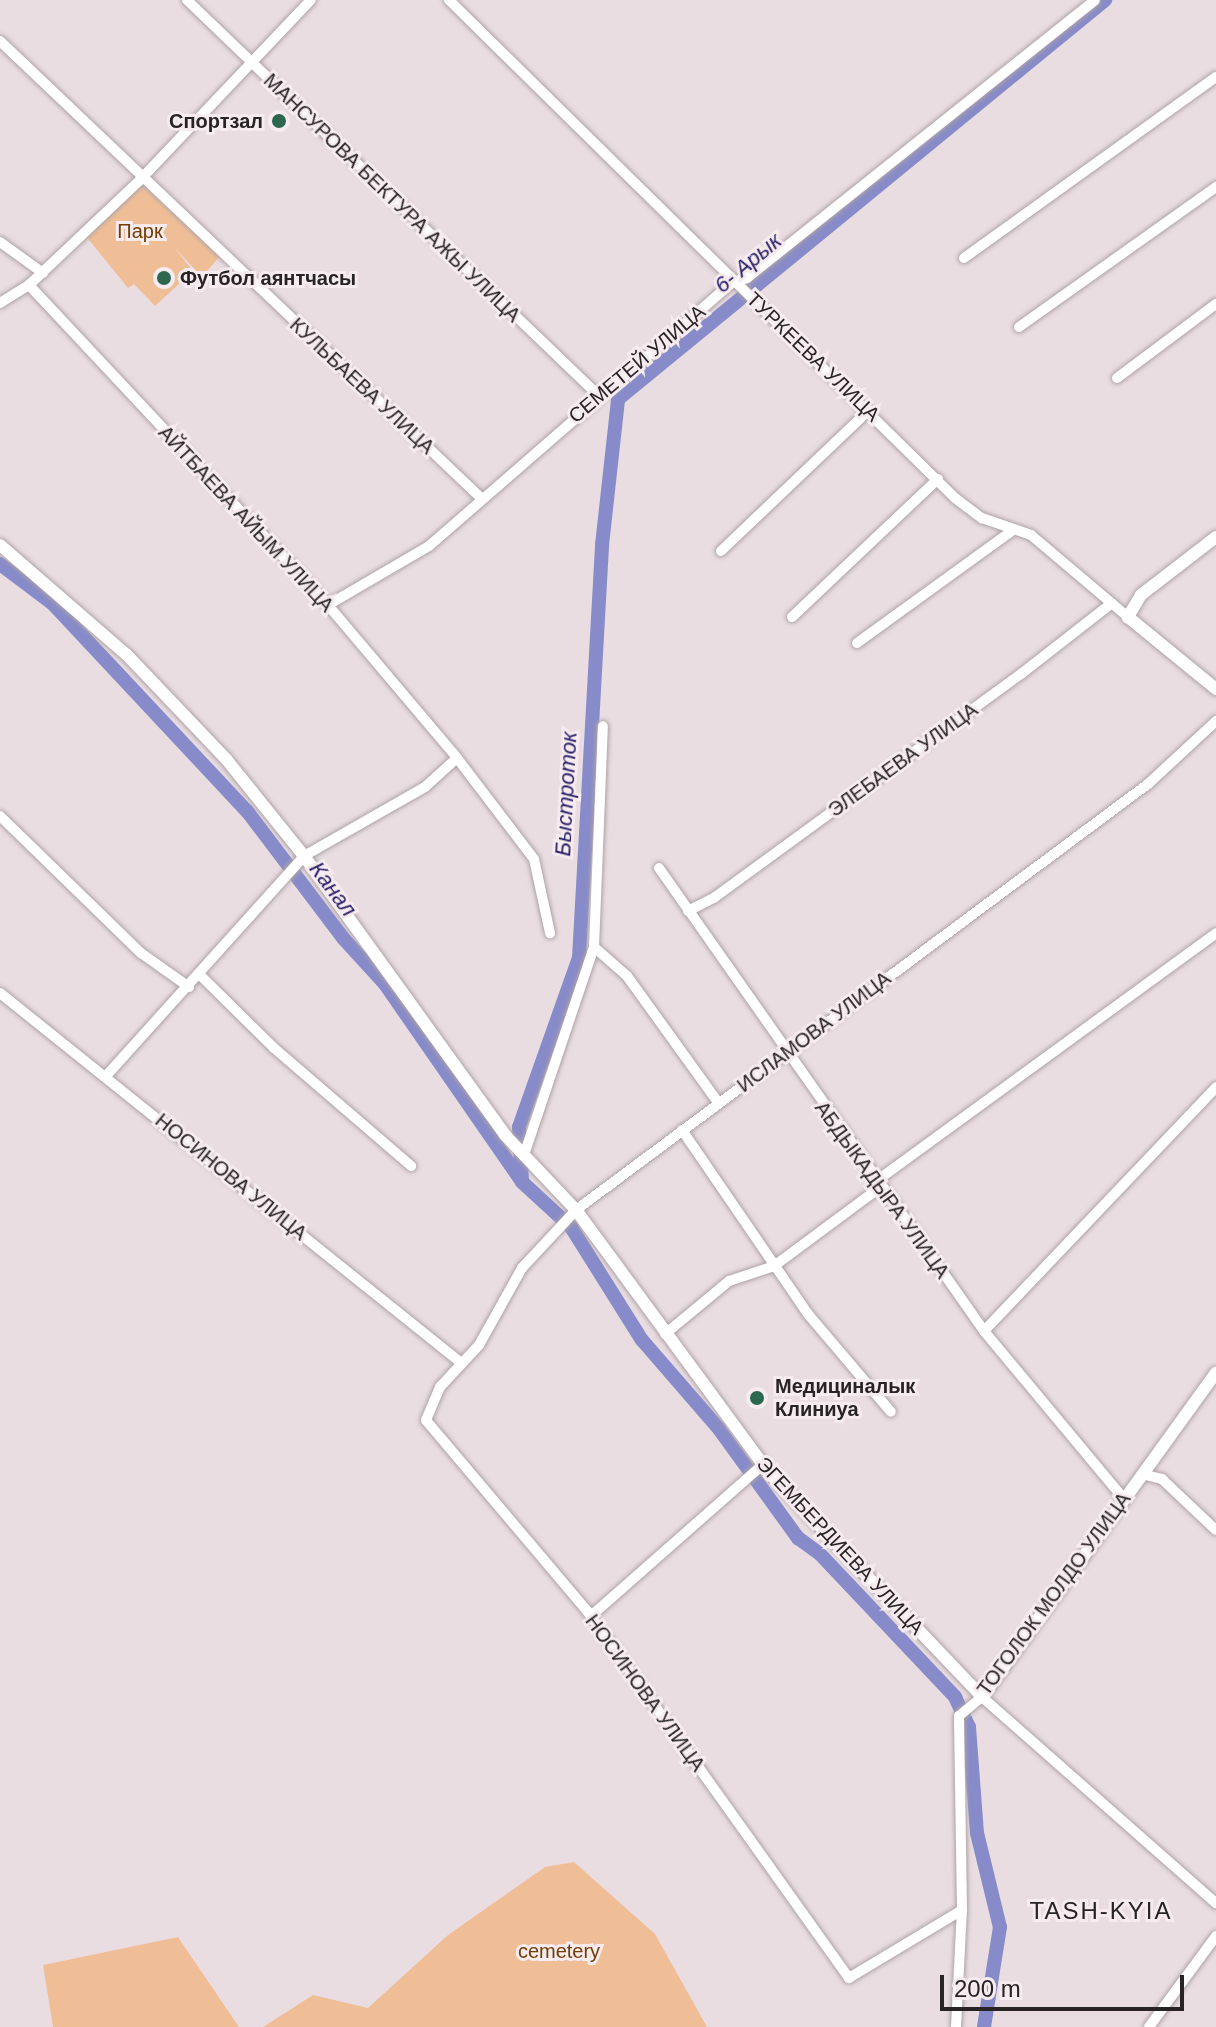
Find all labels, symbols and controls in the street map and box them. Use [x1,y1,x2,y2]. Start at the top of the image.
street label: МАНСУРОВА БЕКТУРА АЖЫ УЛИЦА [259,69,525,327]
place label: Спортзал [169,109,263,133]
marker: Спортзал [270,112,288,130]
park label: Парк [117,219,163,243]
water label: 6- Арык [709,227,787,299]
place label: Футбол аянтчасы [180,266,356,290]
marker: Футбол аянтчасы [155,269,173,287]
street label: ТУРКЕЕВА УЛИЦА [741,287,885,427]
street label: СЕМЕТЕЙ УЛИЦА [564,300,710,428]
street label: КУЛЬБАЕВА УЛИЦА [285,313,439,459]
street label: АЙТБАЕВА АЙЫМ УЛИЦА [153,421,339,617]
street label: ЭЛЕБАЕВА УЛИЦА [824,698,982,822]
water label: Быстроток [550,731,582,857]
water label: Канал [304,856,362,922]
street label: ИСЛАМОВА УЛИЦА [732,966,896,1098]
street label: АБДЫКАДЫРА УЛИЦА [810,1097,954,1283]
street label: НОСИНОВА УЛИЦА [150,1108,312,1246]
place label: Медициналык Клиниуа [775,1374,915,1421]
marker: Медициналык Клиниуа [746,1387,768,1409]
street label: ЭГЕМБЕРДИЕВА УЛИЦА [751,1452,929,1640]
street label: ТОГОЛОК МОЛДО УЛИЦА [972,1488,1136,1700]
street label: НОСИНОВА УЛИЦА [580,1610,710,1776]
district label: TASH-KYIA [1030,1897,1172,1925]
park label: cemetery [518,1939,600,1963]
scale bar [944,1959,1188,2009]
text: 200 m [954,1975,1021,2002]

